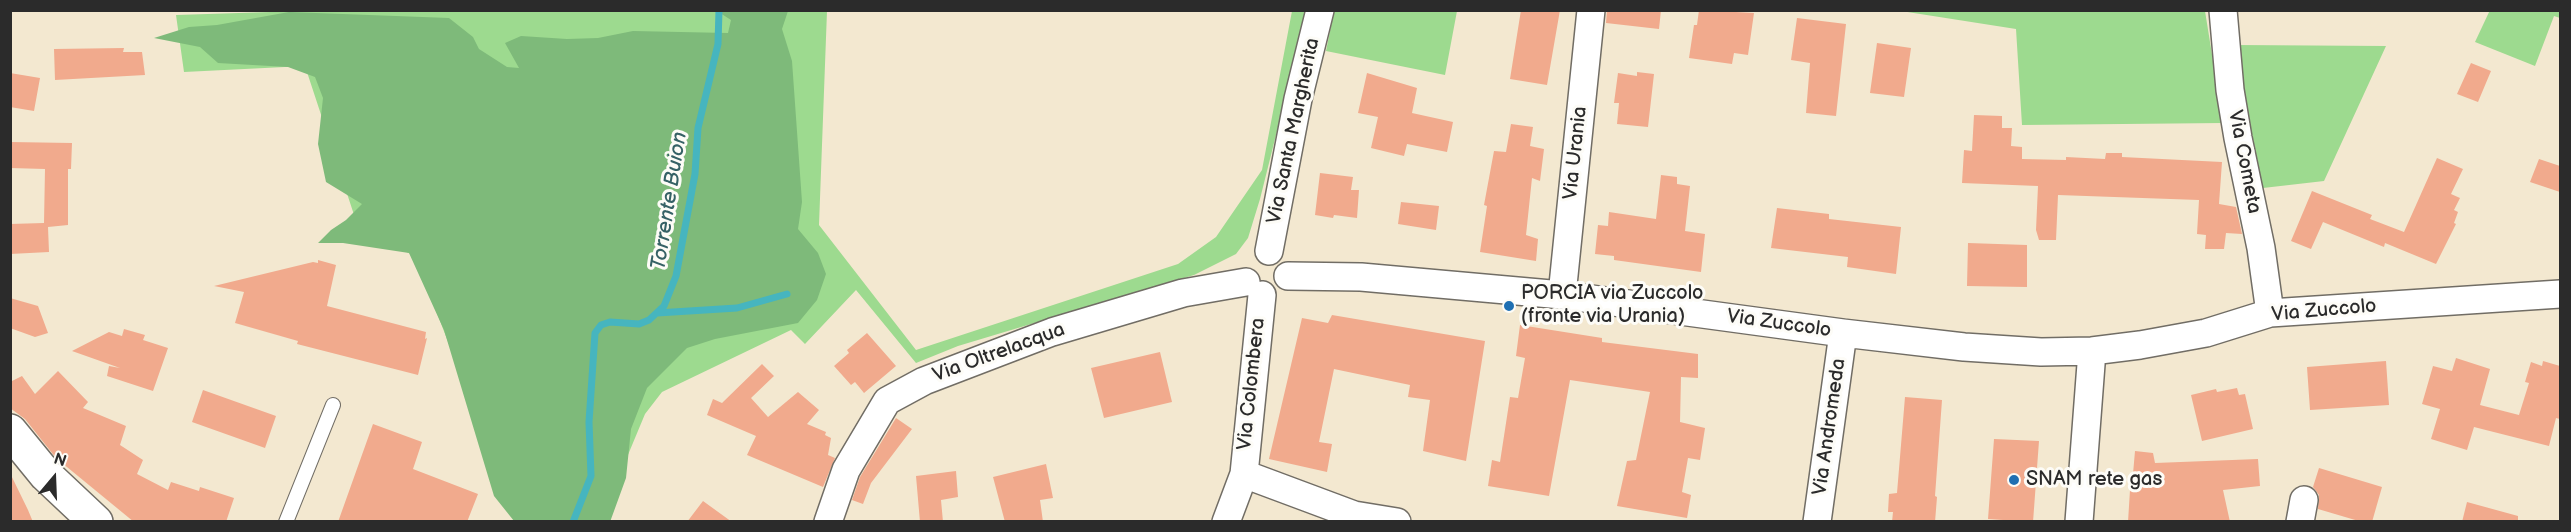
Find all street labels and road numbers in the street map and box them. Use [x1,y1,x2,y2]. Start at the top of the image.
street label: Via Santa Margherita [1263,36,1325,226]
street label: Via Urania [1559,105,1593,201]
street label: Via Cometa [2222,108,2266,216]
street label: Via Zuccolo [2271,294,2377,328]
street label: Via Zuccolo [1725,305,1833,343]
street label: Via Colombera [1233,317,1271,451]
street label: Via Oltrelacqua [930,318,1068,388]
street label: Via Andromeda [1809,357,1851,497]

